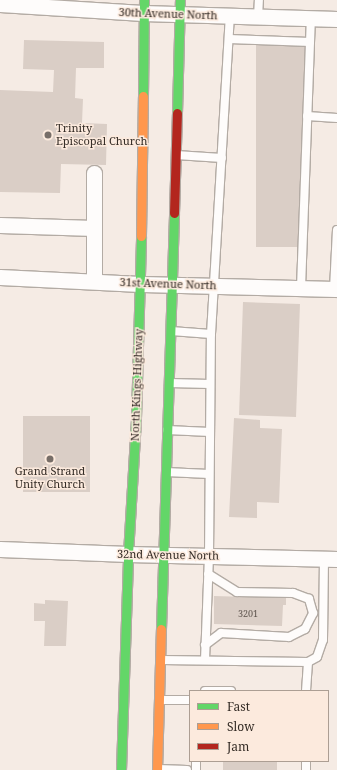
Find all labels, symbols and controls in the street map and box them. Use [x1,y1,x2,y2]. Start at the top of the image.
street label: 30th Avenue North [118,6,218,22]
place label: Trinity Episcopal Church [56,122,147,148]
marker: Trinity Episcopal Church [43,130,53,140]
street label: 31st Avenue North [119,276,217,292]
street label: North Kings Highway [128,329,146,441]
marker: Grand Strand Unity Church [45,454,55,464]
place label: Grand Strand Unity Church [15,465,85,491]
street label: 32nd Avenue North [117,548,219,562]
house number: 3201 [238,609,258,619]
legend [189,690,329,762]
text: Fast [227,698,250,715]
text: Slow [227,718,255,735]
text: Jam [227,738,249,755]

